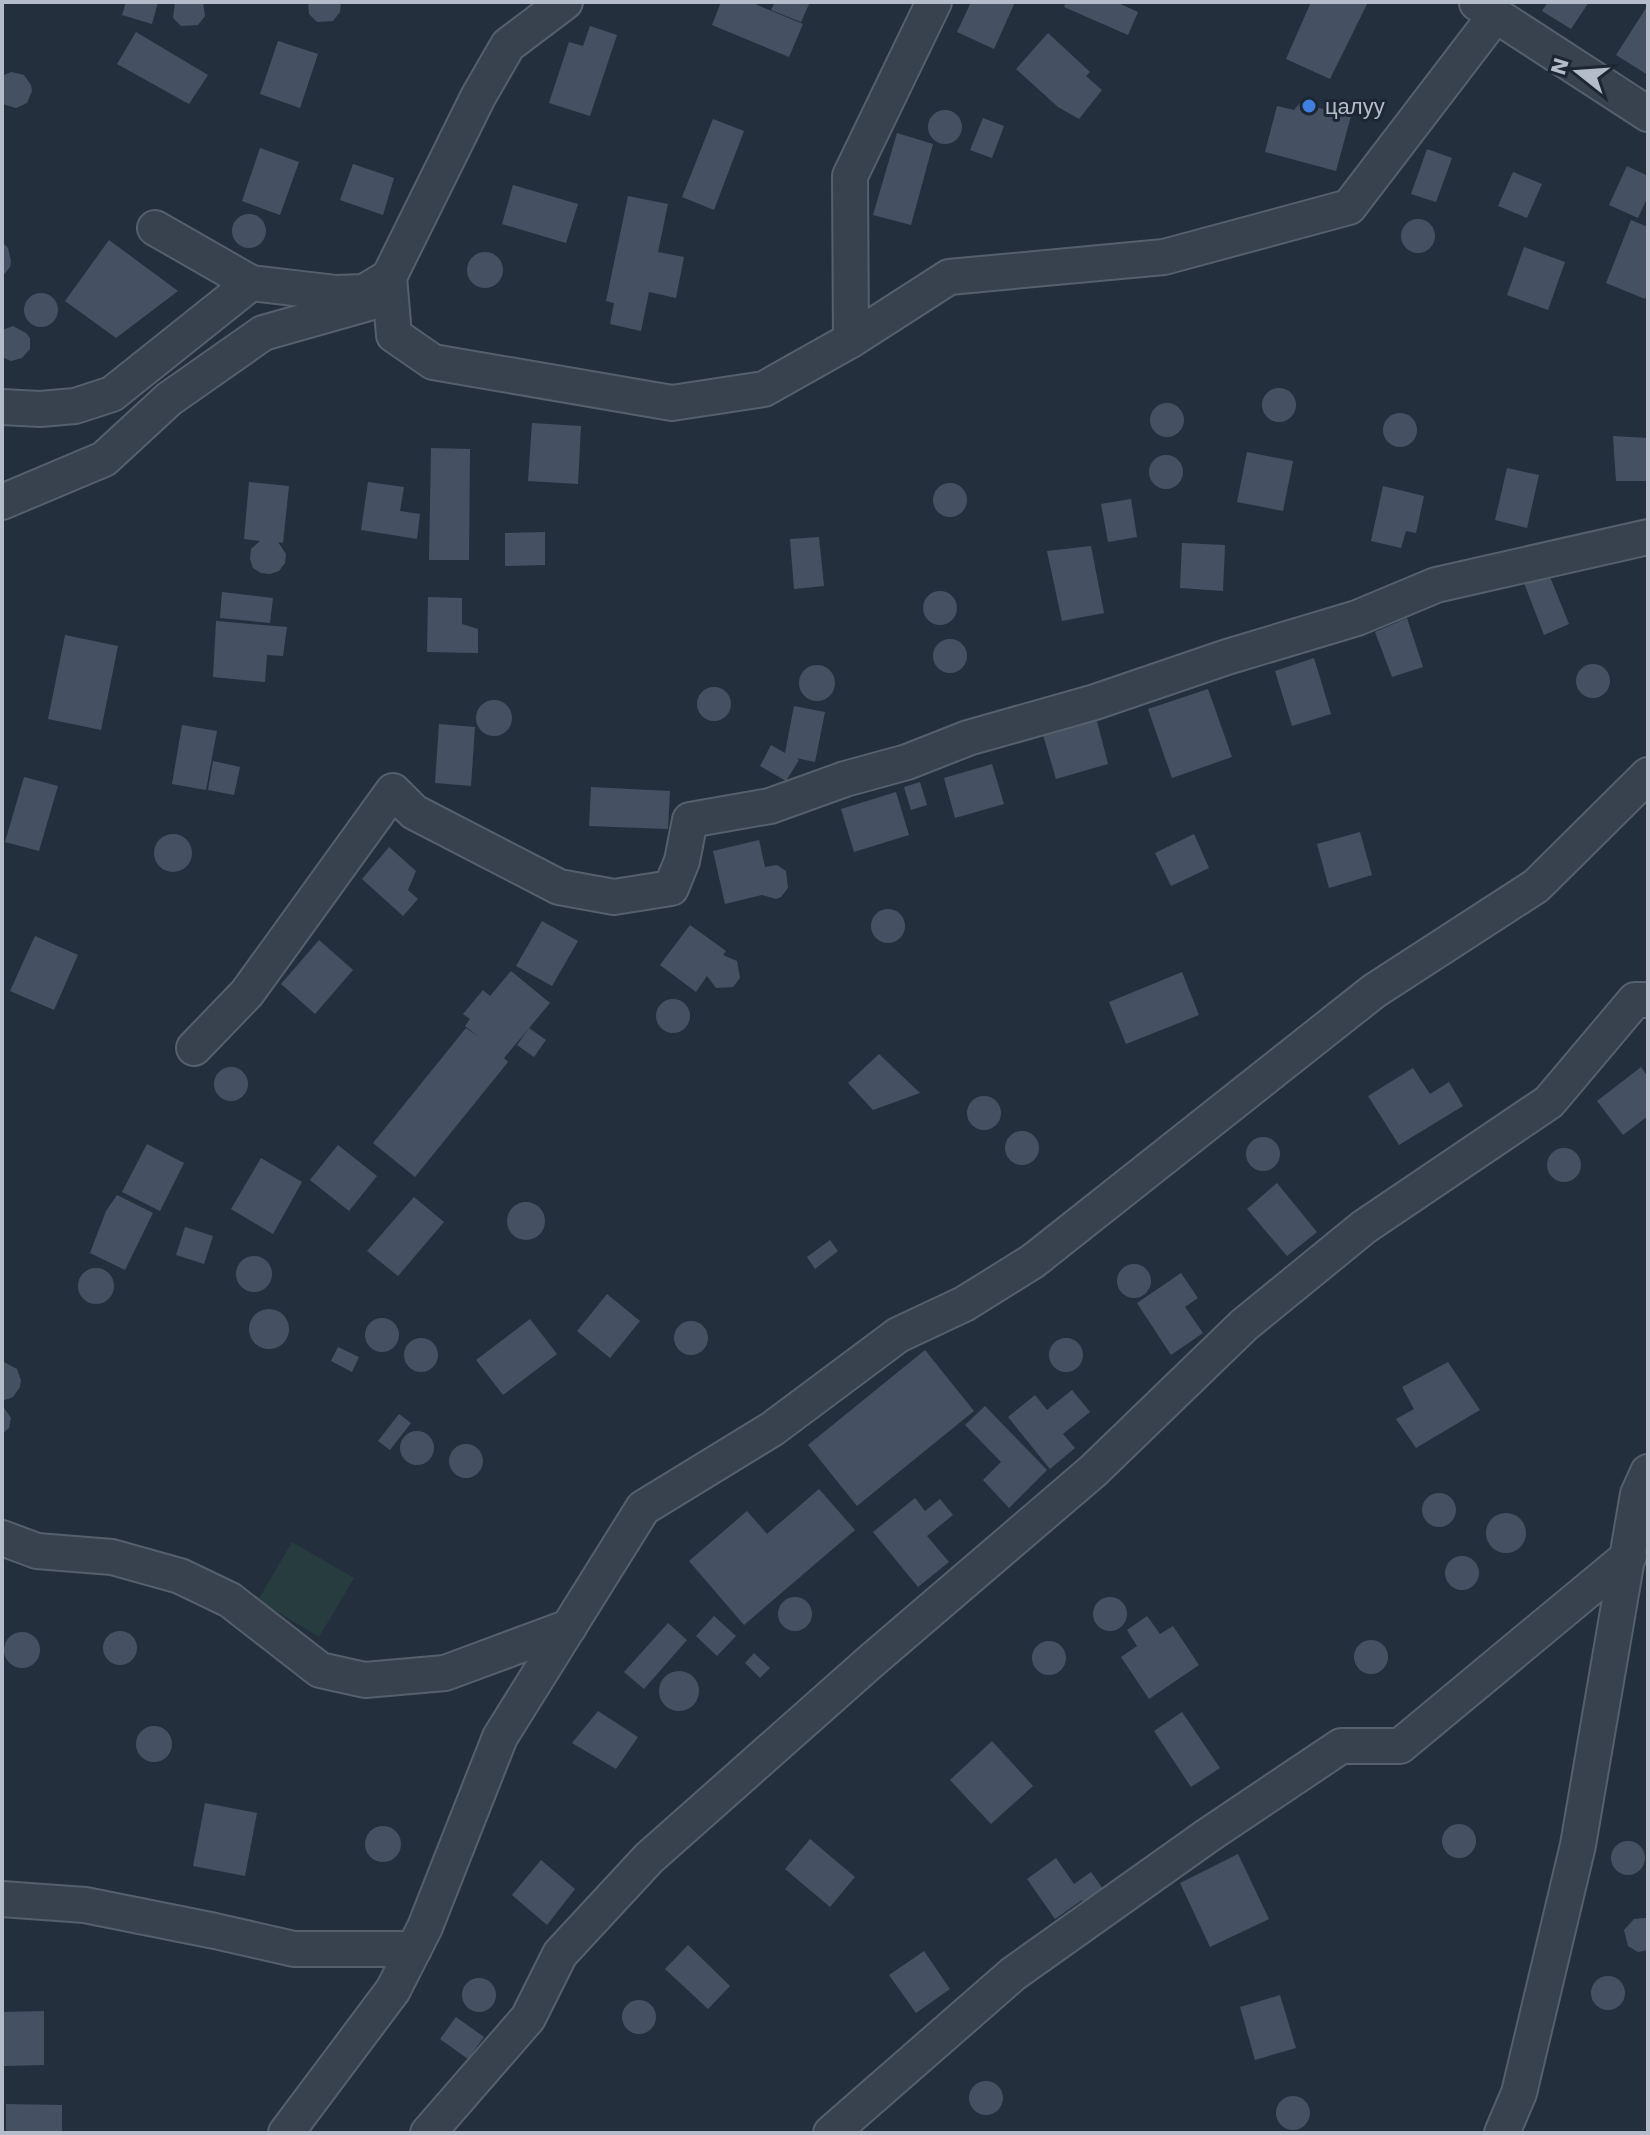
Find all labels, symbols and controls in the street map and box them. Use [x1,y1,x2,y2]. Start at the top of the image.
north arrow [1538,32,1618,112]
text: N [1545,55,1574,78]
place label: цалуу [1325,94,1385,119]
marker: цалуу [1300,97,1318,115]

